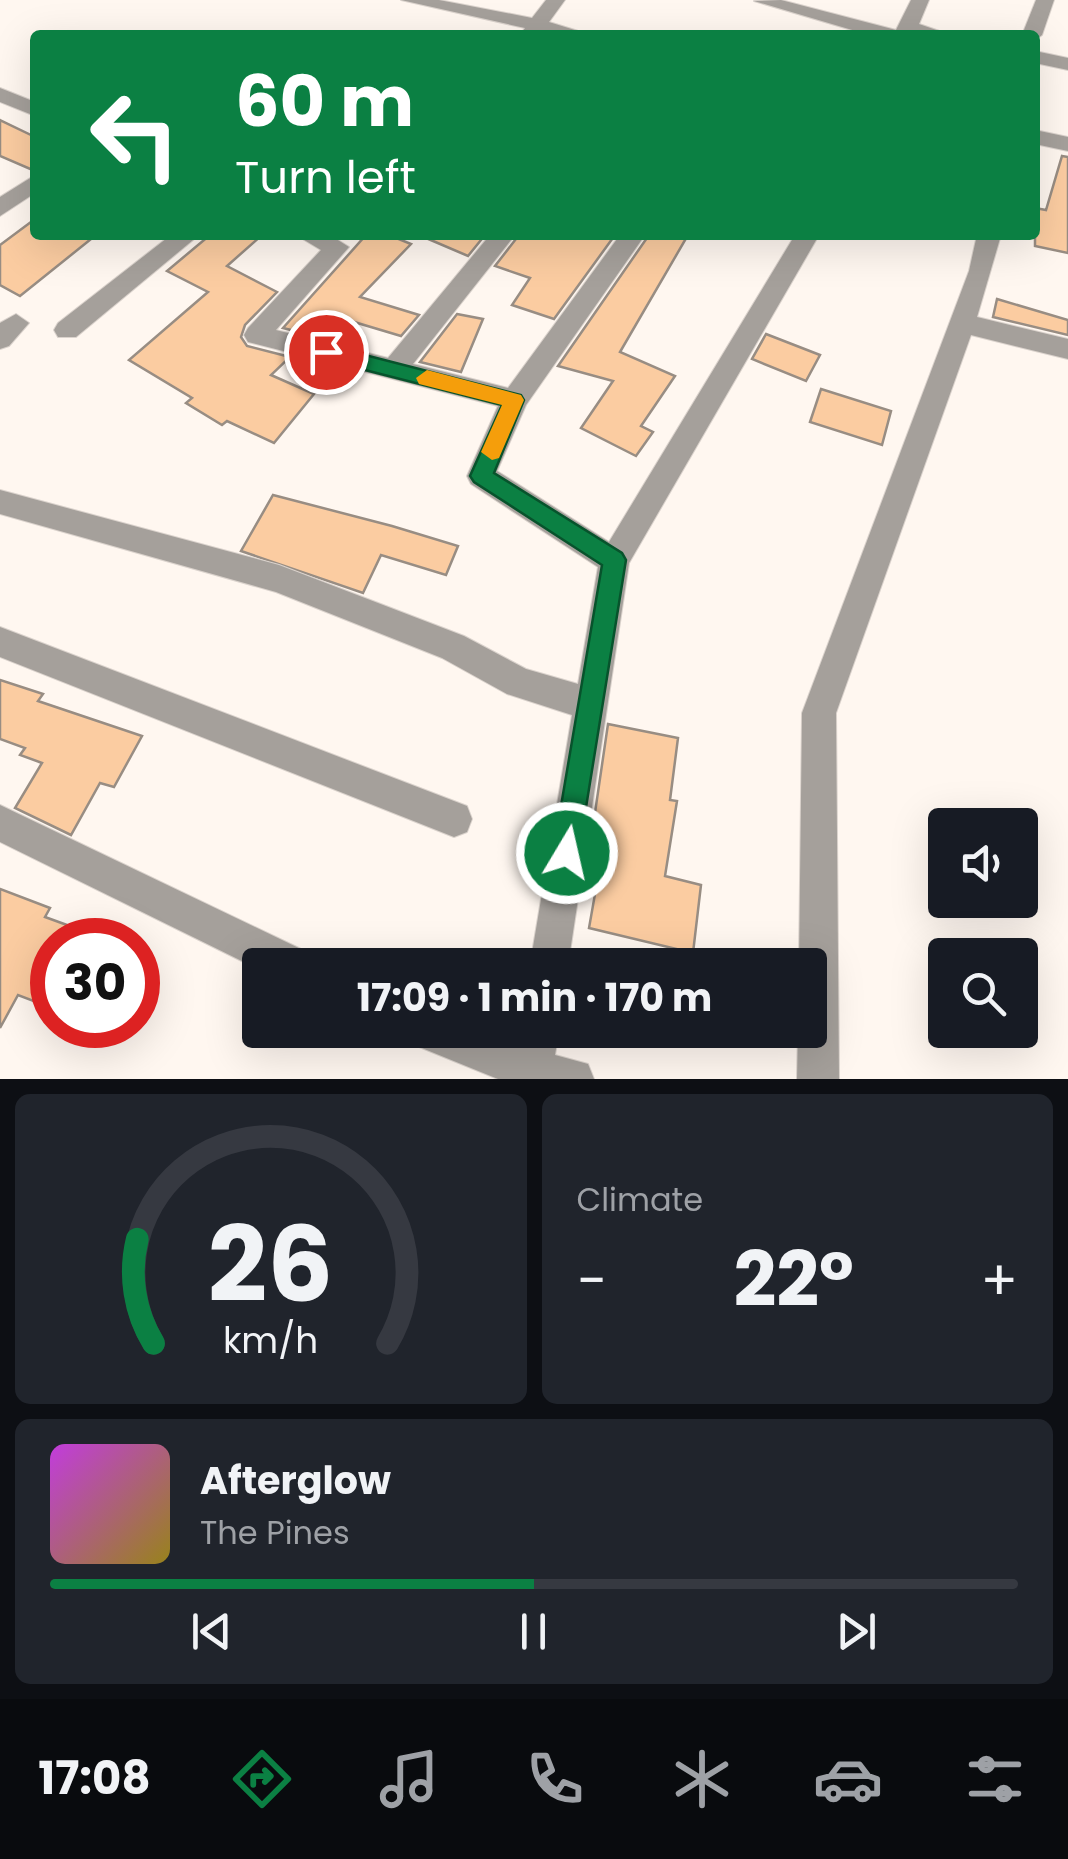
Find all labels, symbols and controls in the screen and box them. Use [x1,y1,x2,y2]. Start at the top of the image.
text: 60 m [235,52,414,151]
icon: left [70,70,200,200]
text: Turn left [235,146,416,209]
pin [284,310,369,395]
icon: arrive [299,325,354,380]
position arrow [515,801,619,905]
map controls [928,808,1038,1048]
button: sound [928,808,1038,918]
speed limit sign: 30 [30,918,160,1048]
button: search [928,938,1038,1048]
text: 17:09 · 1 min · 170 m [357,971,712,1024]
text: Climate [577,1177,703,1222]
text: 26 [208,1192,334,1337]
text: 22° [733,1227,854,1332]
text: − [577,1242,607,1319]
text: + [980,1242,1018,1319]
text: km/h [223,1315,318,1366]
text: Afterglow [200,1454,391,1507]
text: The Pines [200,1510,350,1555]
icon: previous [184,1604,239,1659]
icon: pause [506,1604,561,1659]
icon: next [829,1604,884,1659]
icon: directions [227,1744,297,1814]
icon: music [374,1744,444,1814]
icon: phone [520,1744,590,1814]
icon: climate [667,1744,737,1814]
icon: car [813,1744,883,1814]
icon: filters [960,1744,1030,1814]
text: 17:08 [38,1747,151,1810]

